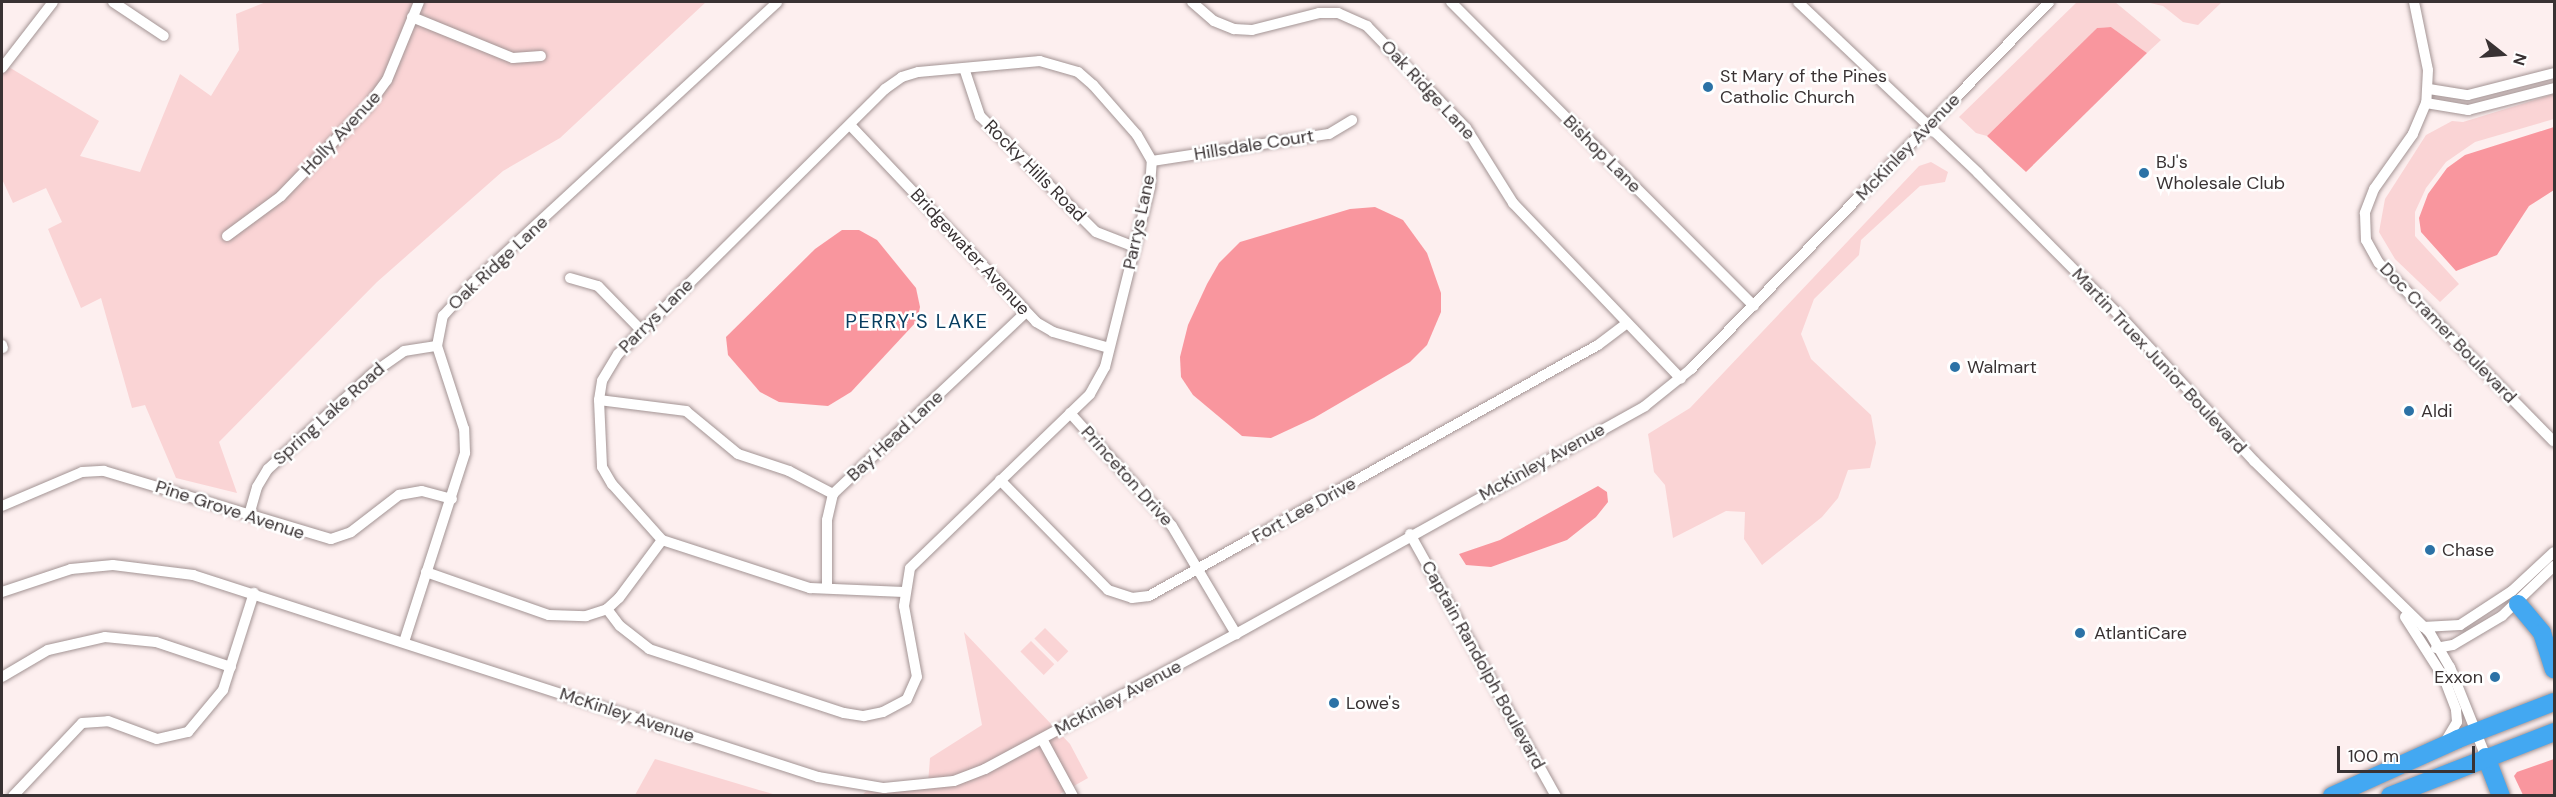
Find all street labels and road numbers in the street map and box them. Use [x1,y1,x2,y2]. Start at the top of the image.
street label: Oak Ridge Lane [1376,36,1480,144]
street label: Holly Avenue [297,87,385,179]
street label: McKinley Avenue [1851,89,1965,205]
street label: Bishop Lane [1559,111,1645,197]
street label: Rocky Hills Road [980,116,1090,226]
street label: Hillsdale Court [1192,125,1316,165]
street label: Parrys Lane [1118,173,1160,271]
street label: Bridgewater Avenue [906,184,1034,320]
street label: Oak Ridge Lane [444,211,552,315]
street label: Doc Cramer Boulevard [2375,258,2521,408]
street label: Martin Truex Junior Boulevard [2067,264,2251,458]
street label: Parrys Lane [614,274,698,358]
street label: Spring Lake Road [269,358,389,470]
street label: Bay Head Lane [843,386,947,486]
street label: McKinley Avenue [1475,419,1609,505]
street label: Princeton Drive [1076,422,1178,530]
street label: Fort Lee Drive [1248,473,1360,547]
street label: Pine Grove Avenue [153,476,307,544]
street label: Captain Randolph Boulevard [1417,557,1549,773]
street label: McKinley Avenue [1051,655,1185,741]
street label: McKinley Avenue [557,683,697,747]

